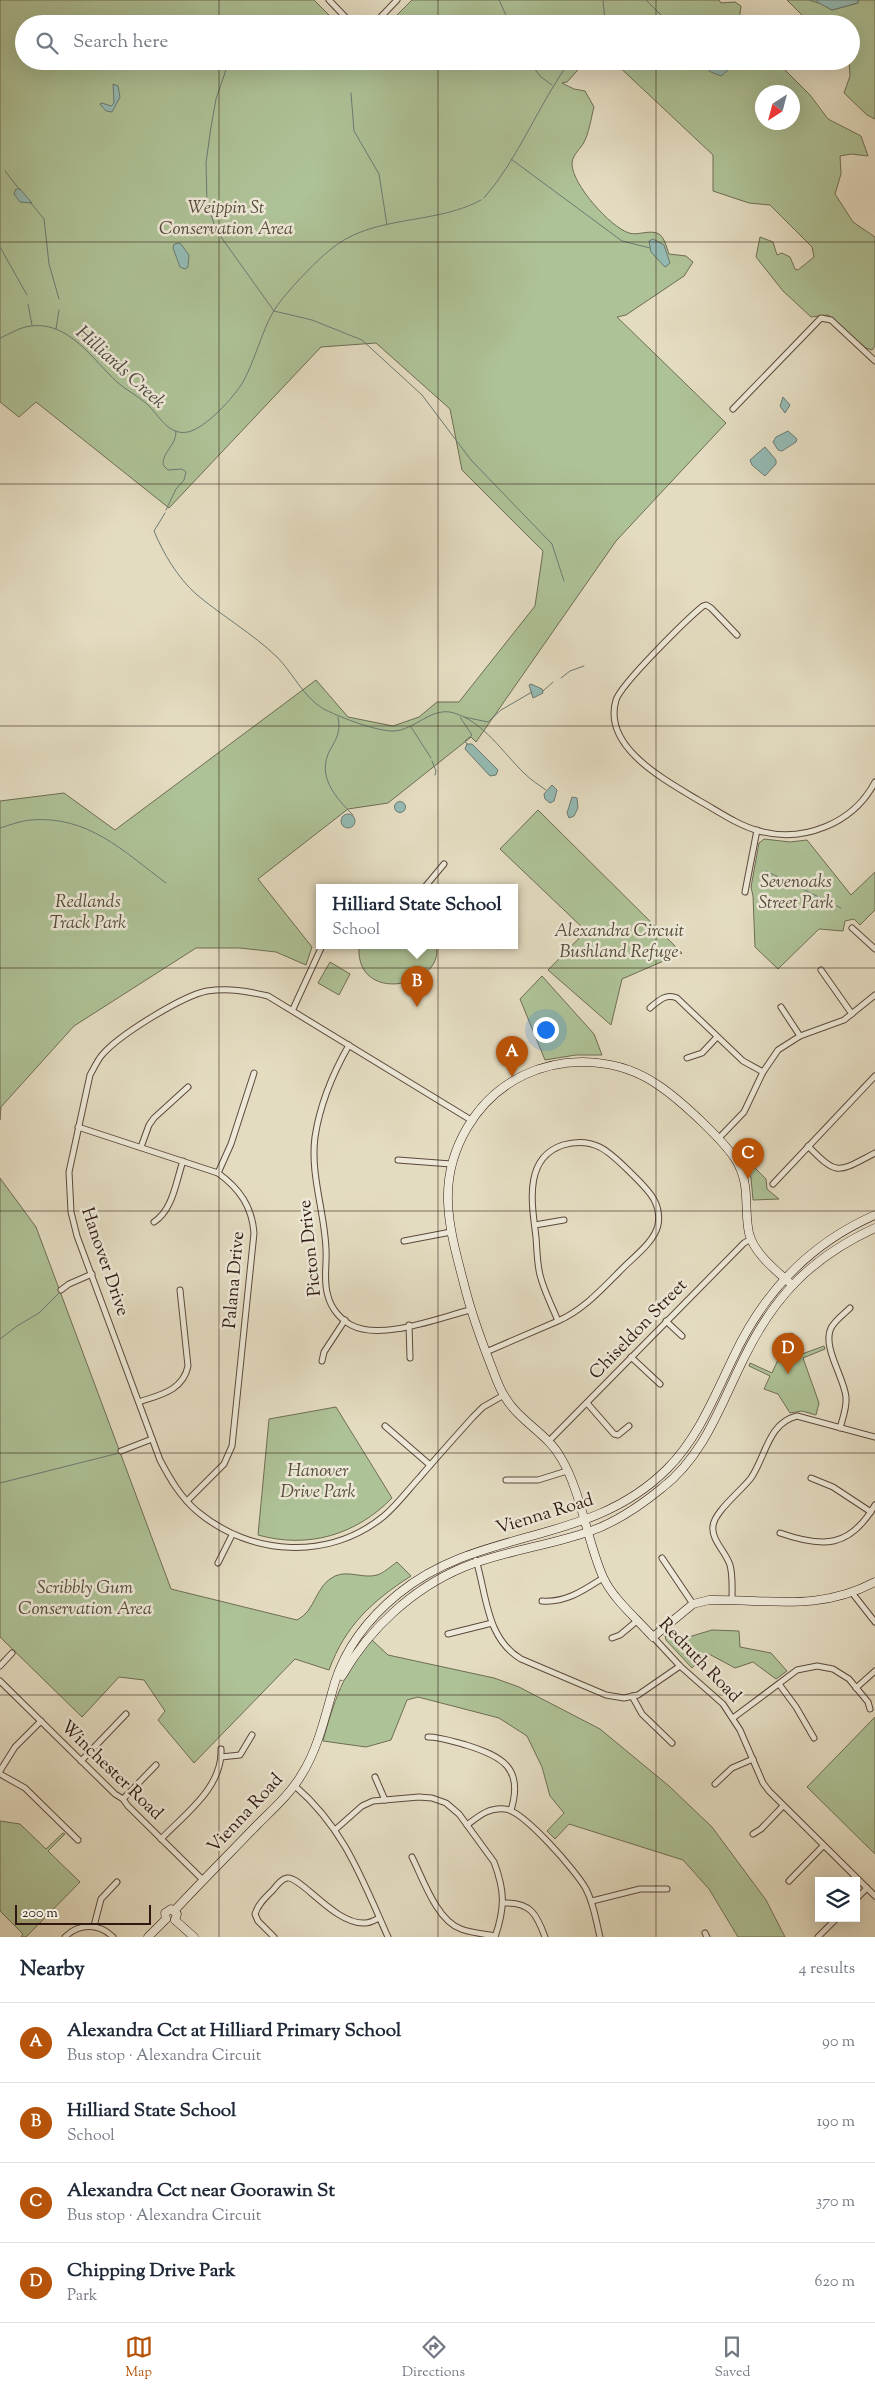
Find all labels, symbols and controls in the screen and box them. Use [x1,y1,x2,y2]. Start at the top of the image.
search box [15,15,860,70]
icon: search [33,29,61,57]
text: Search here [73,29,168,56]
north arrow [755,85,800,130]
park label: Weippin St Conservation Area [159,196,293,243]
water label: Hilliards Creek [69,320,171,416]
park label: Sevenoaks Street Park [758,870,834,917]
popup [316,884,518,949]
park label: Redlands Track Park [50,890,126,937]
text: Hilliard State School [332,892,502,919]
text: School [332,919,380,942]
park label: Alexandra Circuit Bushland Refuge [554,919,685,966]
pin: B [401,966,433,1007]
your location [533,1017,559,1043]
pin: A [496,1036,528,1077]
pin: C [732,1138,764,1179]
street label: Picton Drive [293,1199,329,1297]
street label: Hanover Drive [73,1204,135,1320]
street label: Palana Drive [218,1230,252,1330]
street label: Chiseldon Street [584,1274,694,1386]
pin: D [772,1333,804,1374]
park label: Hanover Drive Park [280,1459,356,1506]
street label: Vienna Road [493,1488,597,1542]
park label: Scribbly Gum Conservation Area [18,1576,152,1623]
street label: Redruth Road [652,1613,746,1709]
street label: Winchester Road [54,1715,168,1827]
street label: Vienna Road [202,1768,290,1860]
map controls [815,1877,860,1922]
button: layers [815,1877,860,1922]
scale bar [15,1902,151,1925]
text: 200 m [22,1904,58,1924]
text: Nearby [20,1955,85,1985]
text: 4 results [799,1958,855,1981]
text: Alexandra Cct at Hilliard Primary School [67,2018,401,2045]
text: A [30,2031,43,2054]
text: 90 m [822,2031,855,2054]
text: Bus stop · Alexandra Circuit [67,2045,261,2068]
text: Hilliard State School [67,2098,236,2125]
text: B [31,2111,41,2134]
text: 190 m [817,2111,855,2134]
text: School [67,2125,115,2148]
text: Alexandra Cct near Goorawin St [67,2178,335,2205]
text: C [30,2191,42,2214]
text: 370 m [816,2191,855,2214]
text: Bus stop · Alexandra Circuit [67,2205,261,2228]
text: Chipping Drive Park [67,2258,236,2285]
text: D [30,2271,42,2294]
text: 620 m [815,2271,855,2294]
text: Park [67,2285,98,2308]
tab: Map [125,2333,153,2383]
tab: Directions [402,2333,465,2383]
tab: Saved [714,2333,750,2383]

